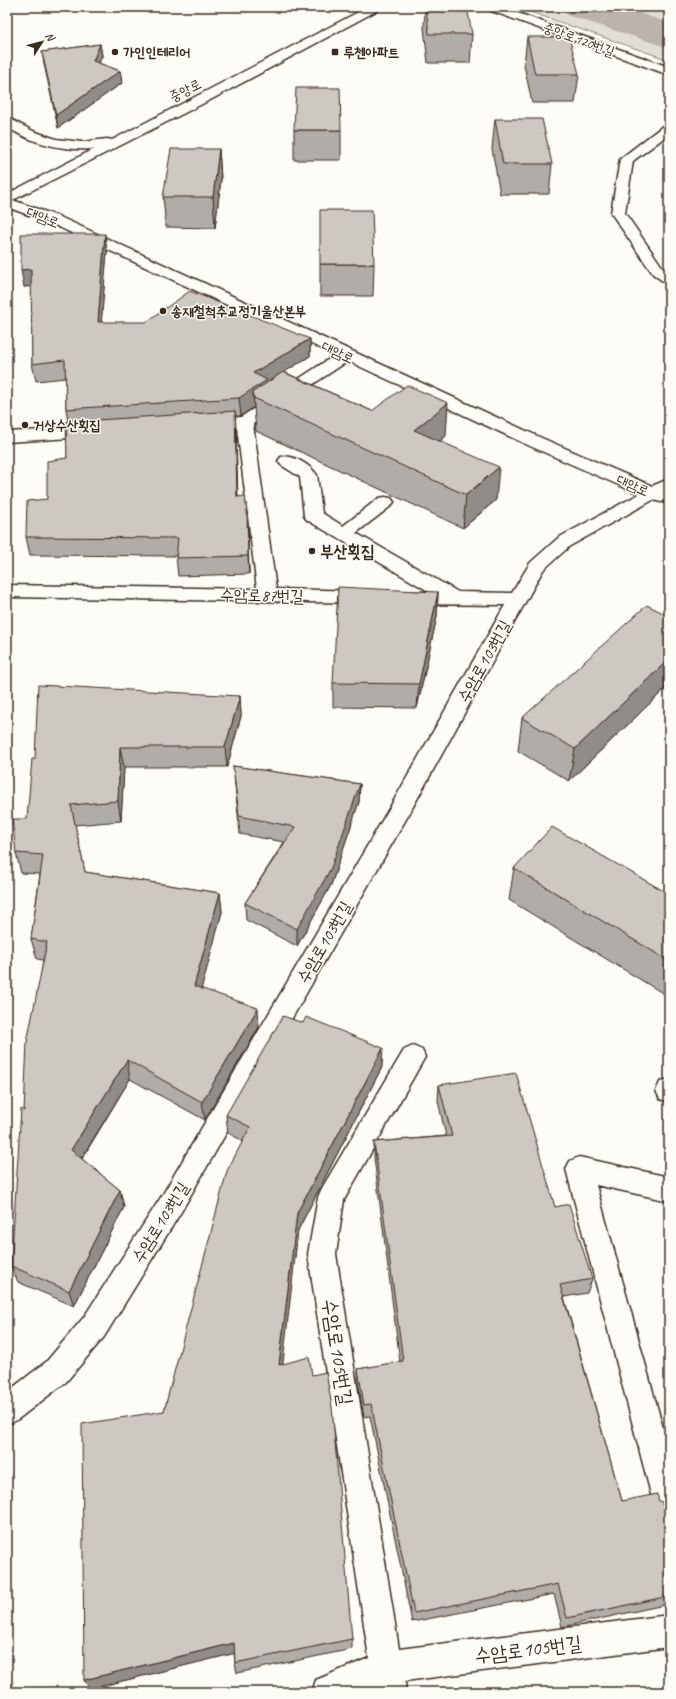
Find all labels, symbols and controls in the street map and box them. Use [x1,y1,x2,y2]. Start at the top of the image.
street label: 중앙로120번길 [541,19,618,61]
north arrow [22,22,62,62]
text: N [42,29,59,45]
place label: 가인인테리어 [123,44,191,61]
place label: 루첸아파트 [343,44,399,61]
marker: 가인인테리어 [110,47,120,57]
marker: 루첸아파트 [330,47,340,57]
street label: 중앙로 [166,75,204,106]
street label: 대암로 [24,203,62,232]
place label: 송재철척추교정기울산본부 [171,303,306,320]
marker: 송재철척추교정기울산본부 [158,306,168,316]
street label: 대암로 [319,338,357,367]
place label: 거상수산횟집 [33,417,101,434]
marker: 거상수산횟집 [20,420,30,430]
street label: 대암로 [614,471,652,500]
place label: 부산횟집 [320,541,375,562]
marker: 부산횟집 [307,546,317,556]
street label: 수암로87번길 [220,584,304,607]
street label: 수암로103번길 [453,616,516,706]
street label: 수암로103번길 [292,897,357,987]
street label: 수암로103번길 [127,1178,194,1267]
street label: 수암로105번길 [317,1297,358,1407]
street label: 수암로105번길 [473,1631,583,1668]

